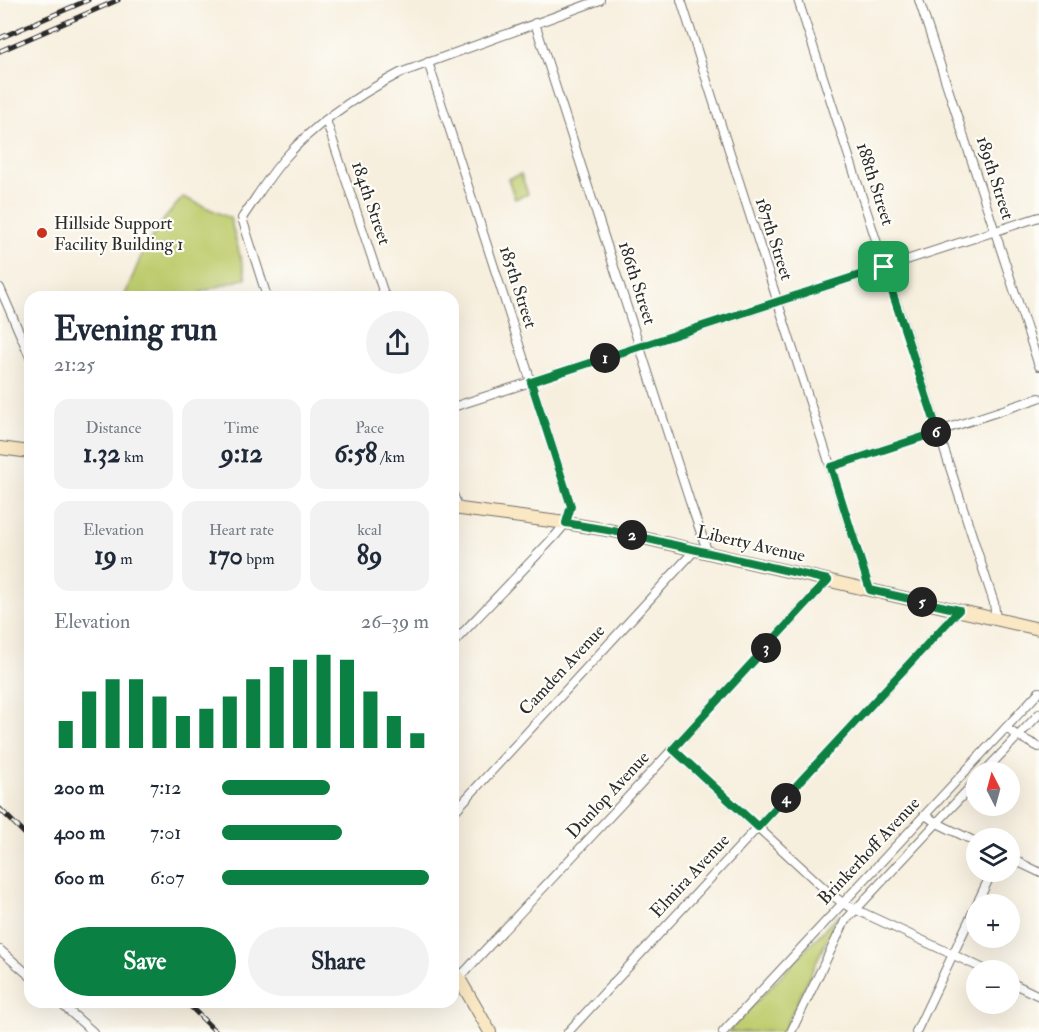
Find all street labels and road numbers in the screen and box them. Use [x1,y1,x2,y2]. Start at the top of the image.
street label: 189th Street [971,133,1019,223]
street label: 188th Street [851,140,899,228]
street label: 184th Street [346,158,396,248]
street label: 187th Street [750,195,798,283]
street label: 186th Street [613,238,661,328]
street label: 185th Street [494,243,542,331]
street label: Liberty Avenue [695,520,808,568]
street label: Camden Avenue [514,619,610,720]
street label: Dunlop Avenue [562,746,655,844]
street label: Brinkerhoff Avenue [813,792,925,910]
street label: Elmira Avenue [645,829,735,923]

